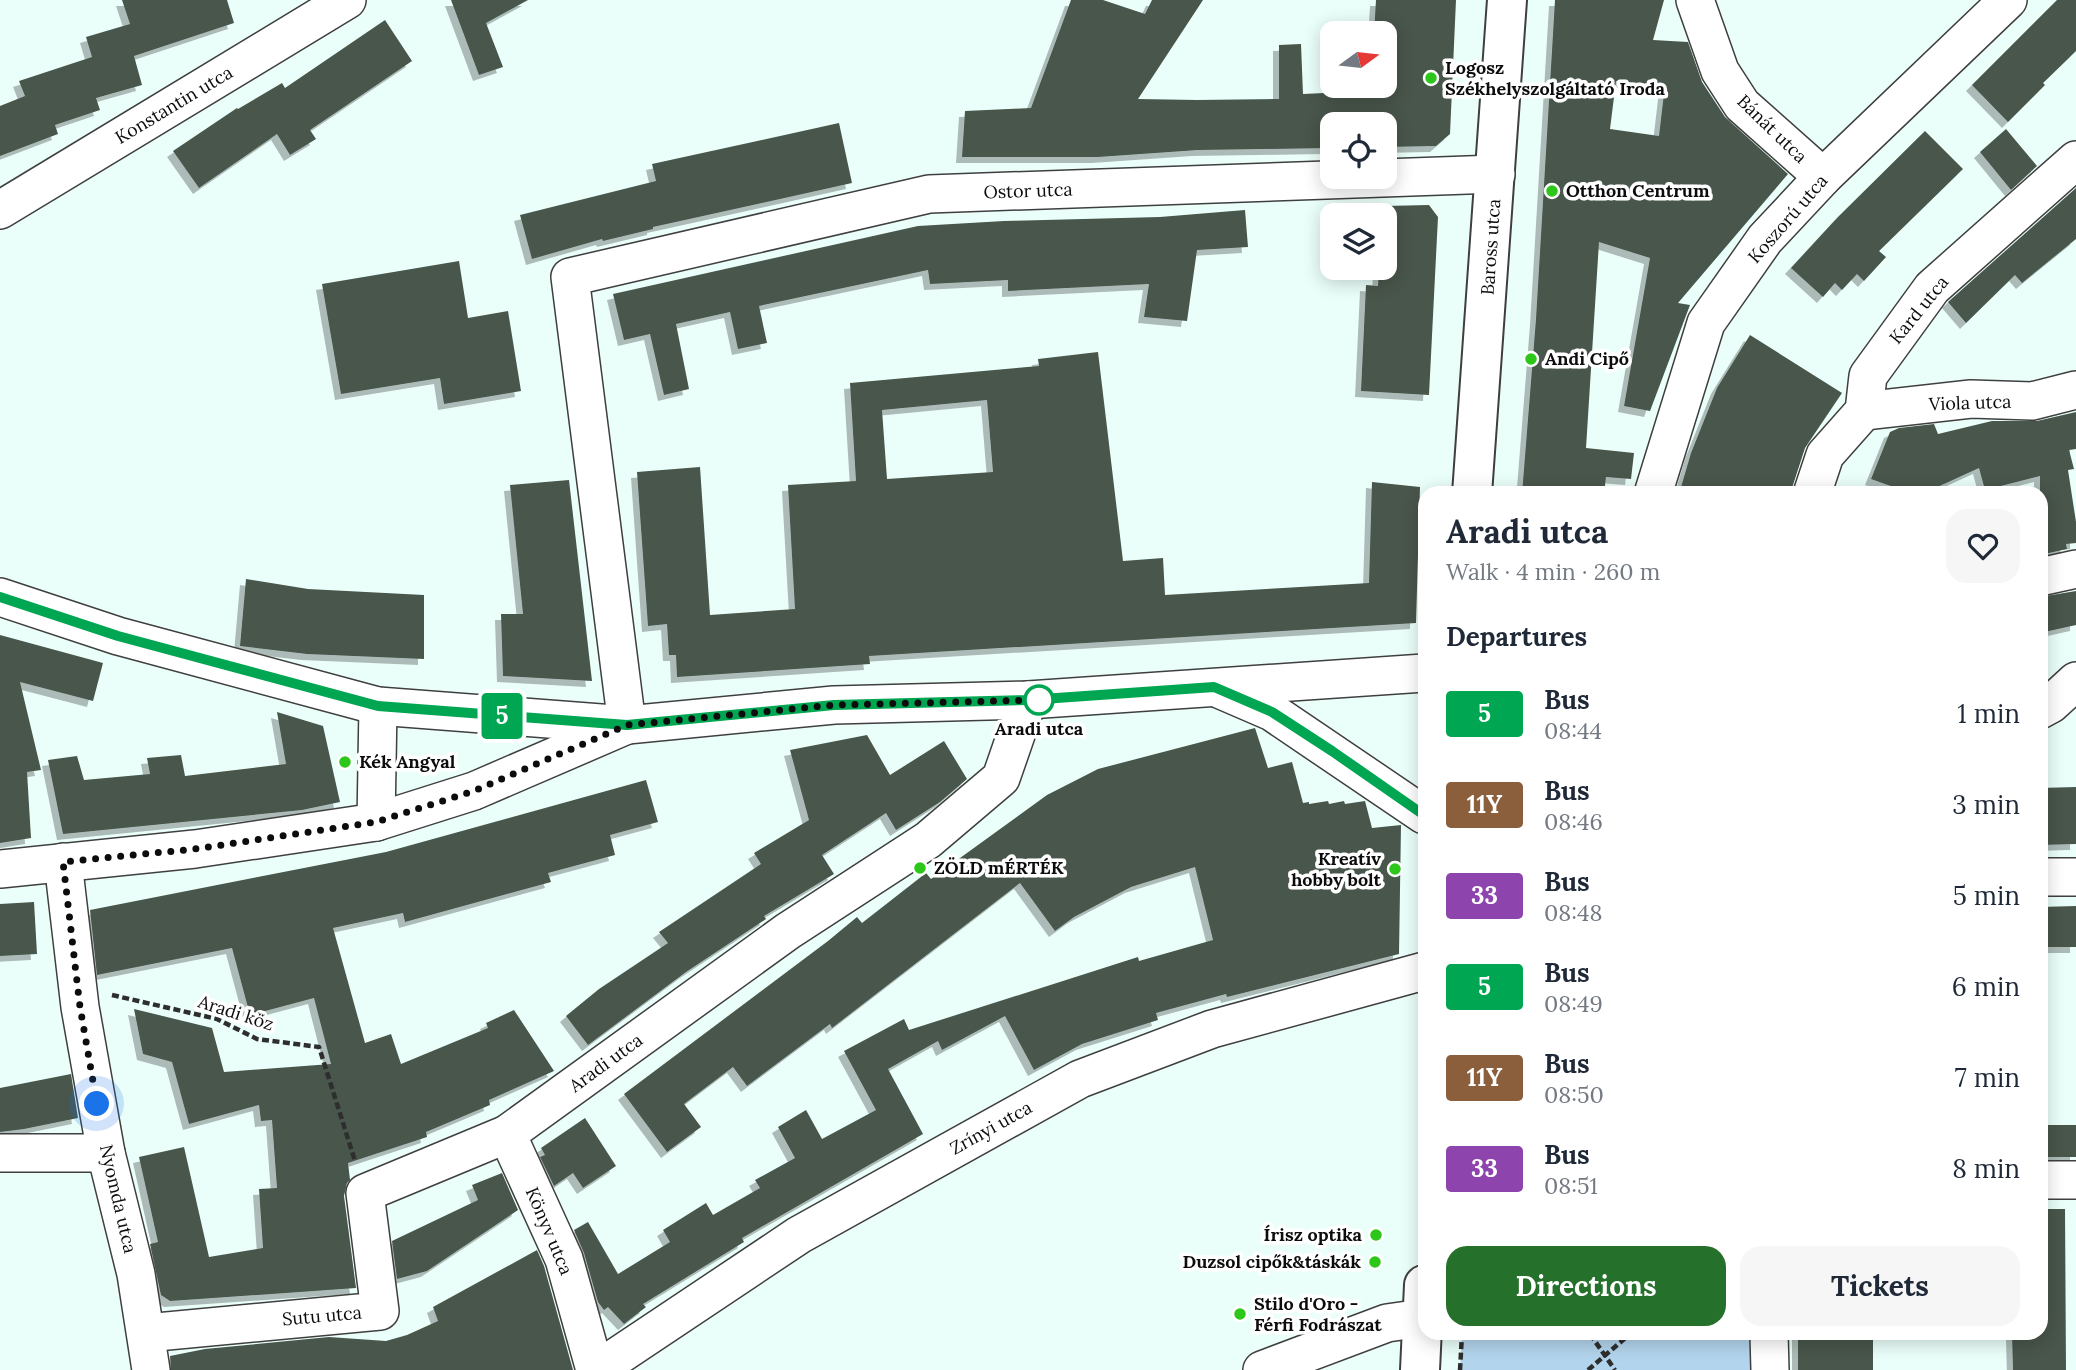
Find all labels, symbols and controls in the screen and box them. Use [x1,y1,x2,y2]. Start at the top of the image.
north arrow [1320,21,1396,98]
map controls [1320,21,1397,280]
place label: Logosz Székhelyszolgáltató Iroda [1445,56,1665,100]
street label: Konstantin utca [111,60,237,149]
marker: Logosz Székhelyszolgáltató Iroda [1423,70,1439,86]
street label: Bánát utca [1732,90,1812,168]
button: locate [1320,112,1397,189]
street label: Koszorú utca [1743,170,1832,268]
street label: Ostor utca [983,177,1073,204]
place label: Otthon Centrum [1566,179,1710,202]
marker: Otthon Centrum [1544,183,1560,199]
street label: Baross utca [1476,198,1505,296]
button: layers [1320,203,1397,280]
street label: Kard utca [1884,271,1953,349]
place label: Andi Cipő [1545,347,1629,370]
marker: Andi Cipő [1523,351,1539,367]
street label: Viola utca [1927,390,2012,415]
button: heart [1946,509,2020,583]
text: Aradi utca [1446,510,1608,552]
text: Walk · 4 min · 260 m [1446,557,1660,586]
text: Departures [1446,620,1587,653]
text: Bus [1544,683,1590,716]
marker: Aradi utca [1024,685,1054,715]
line badge: 5 [479,693,525,739]
text: 1 min [1957,697,2020,730]
text: 5 [1478,698,1491,729]
text: 5 [496,700,508,731]
text: 08:44 [1544,716,1602,745]
place label: Aradi utca [995,717,1084,740]
place label: Kék Angyal [359,750,456,773]
marker: Kék Angyal [337,754,353,770]
text: Bus [1544,774,1590,807]
text: 3 min [1952,788,2020,821]
text: 11Y [1467,789,1502,820]
text: 08:46 [1544,807,1603,836]
place label: Kreatív hobby bolt [1291,847,1382,891]
place label: ZÖLD mÉRTÉK [934,856,1064,879]
marker: ZÖLD mÉRTÉK [912,860,928,876]
marker: Kreatív hobby bolt [1387,861,1403,877]
text: Bus [1544,865,1590,898]
text: 5 min [1953,879,2020,912]
text: 33 [1471,880,1498,911]
text: 08:48 [1544,898,1602,927]
text: Bus [1544,956,1590,989]
text: 6 min [1952,970,2020,1003]
text: 5 [1478,971,1491,1002]
street label: Aradi köz [195,989,277,1036]
text: 08:49 [1544,989,1603,1018]
street label: Aradi utca [564,1028,647,1098]
text: Bus [1544,1047,1590,1080]
text: 7 min [1955,1061,2020,1094]
text: 11Y [1467,1062,1502,1093]
text: 08:50 [1544,1080,1604,1109]
your location [79,1086,114,1121]
street label: Zrínyi utca [946,1096,1036,1160]
text: Bus [1544,1138,1590,1171]
street label: Nyomda utca [95,1142,142,1255]
text: 8 min [1952,1152,2020,1185]
text: 33 [1471,1153,1498,1184]
text: 08:51 [1544,1171,1598,1200]
street label: Könyv utca [521,1183,578,1278]
place label: Írisz optika [1264,1223,1363,1246]
marker: Írisz optika [1368,1227,1384,1243]
button: Directions [1446,1246,1726,1326]
button: Tickets [1740,1246,2020,1326]
place label: Duzsol cipők&táskák [1183,1250,1361,1273]
marker: Duzsol cipők&táskák [1367,1254,1383,1270]
place label: Stilo d'Oro - Férfi Fodrászat [1254,1292,1382,1336]
street label: Sutu utca [281,1301,363,1330]
marker: Stilo d'Oro - Férfi Fodrászat [1232,1306,1248,1322]

